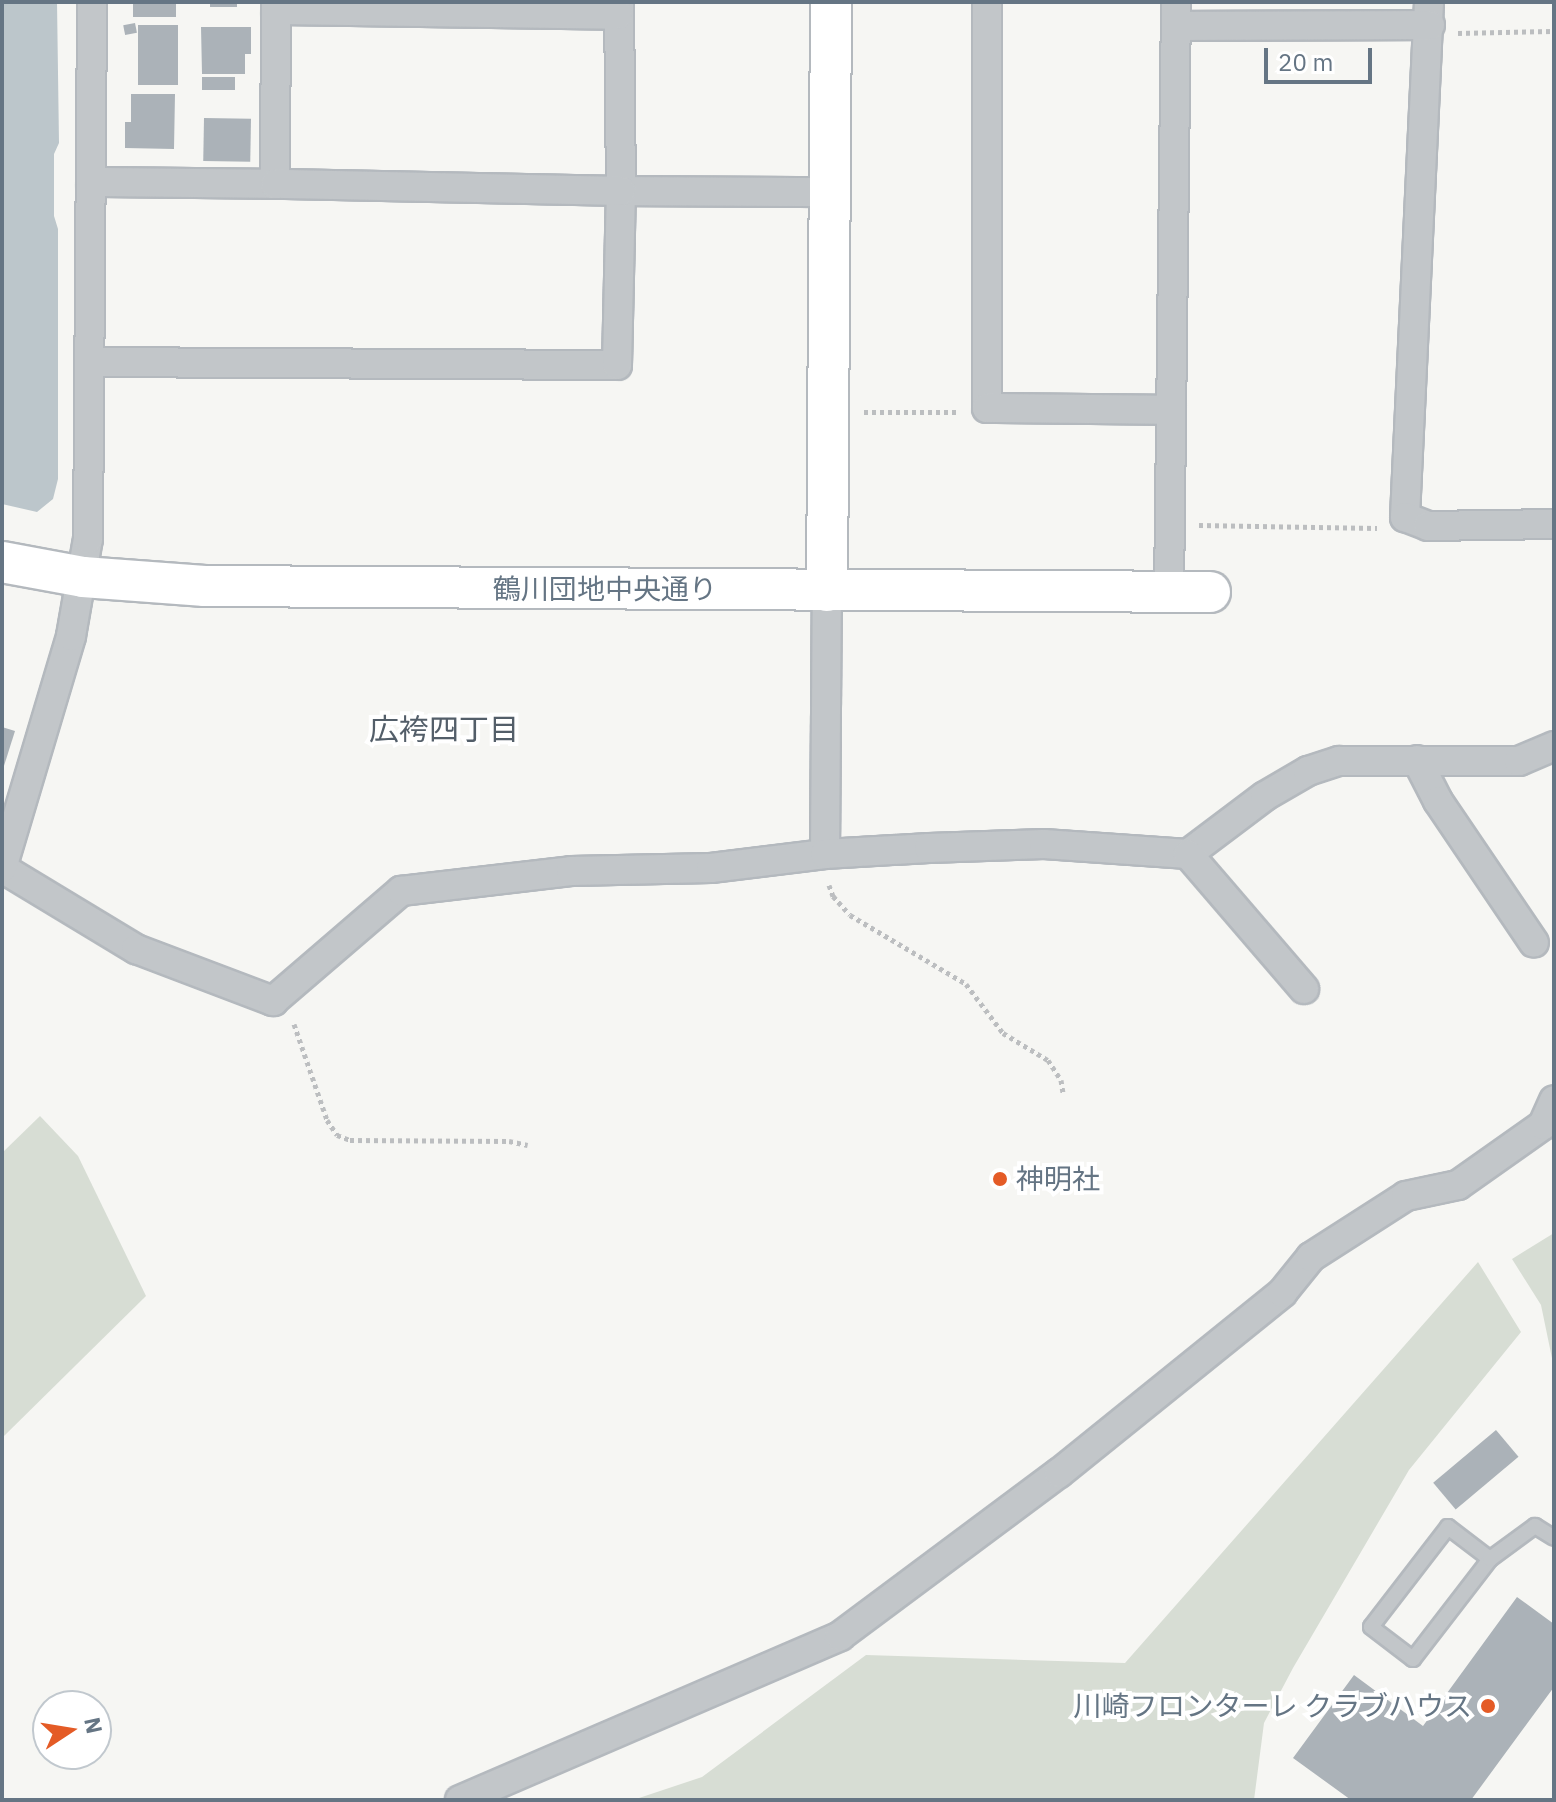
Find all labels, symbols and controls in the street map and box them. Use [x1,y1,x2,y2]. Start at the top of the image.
scale bar [1268,32,1376,82]
text: 20 m [1278,46,1333,78]
street label: 鶴川団地中央通り [493,572,717,606]
district label: 広袴四丁目 [369,711,519,747]
place label: 神明社 [1016,1162,1100,1196]
marker: 神明社 [991,1170,1009,1188]
place label: 川崎フロンターレ クラブハウス [1073,1689,1472,1723]
north arrow [32,1690,112,1770]
marker: 川崎フロンターレ クラブハウス [1479,1697,1497,1715]
text: N [78,1715,110,1736]

